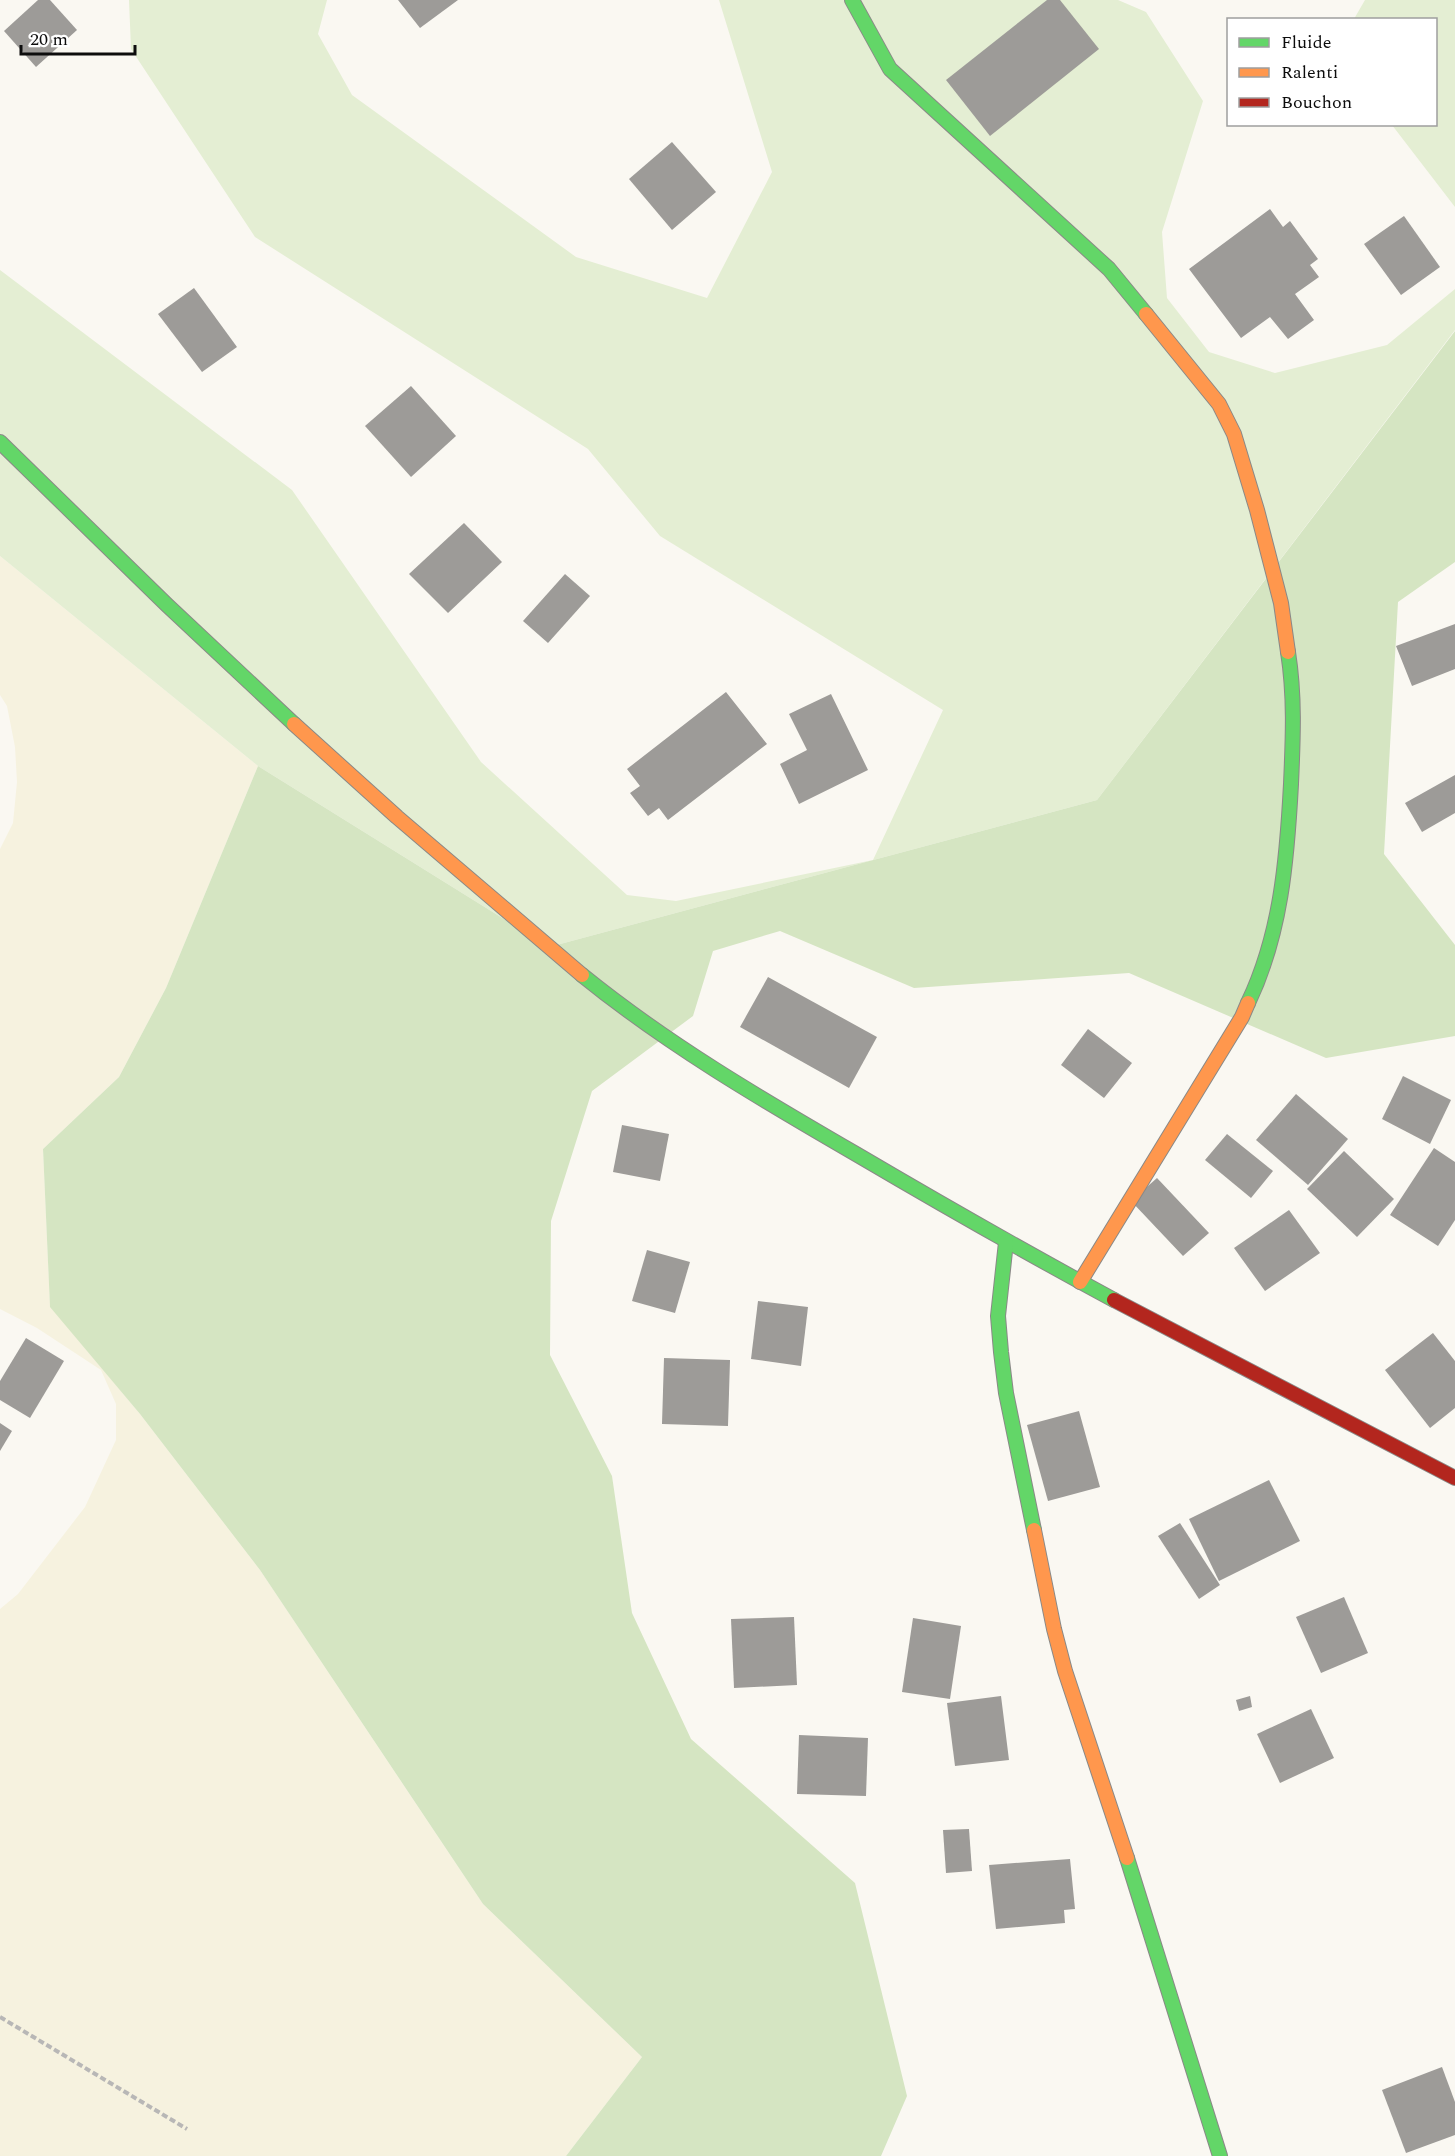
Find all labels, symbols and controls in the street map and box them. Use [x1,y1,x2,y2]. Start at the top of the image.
scale bar [21,18,135,56]
legend [1227,18,1437,126]
text: 20 m [30,26,68,53]
text: Fluide [1281,29,1332,56]
text: Ralenti [1281,59,1338,86]
text: Bouchon [1281,89,1352,116]

